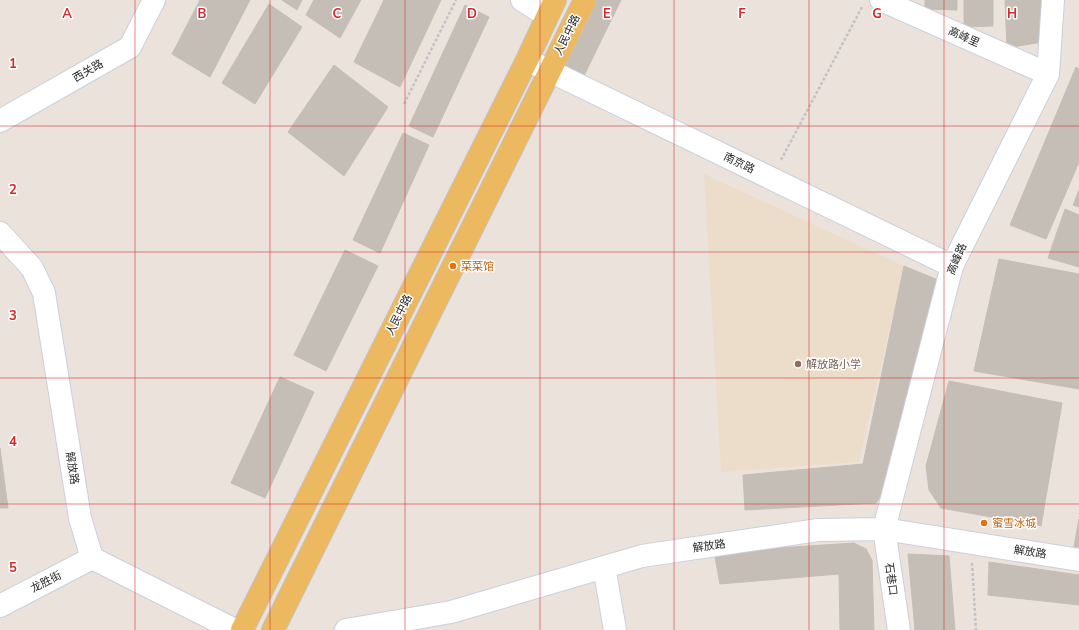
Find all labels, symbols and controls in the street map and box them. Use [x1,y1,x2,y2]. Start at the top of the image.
text: A [62,5,72,23]
text: B [198,5,207,23]
text: C [333,5,342,23]
text: D [467,5,477,23]
text: E [603,5,611,23]
text: F [738,5,746,23]
text: G [872,5,882,23]
text: H [1007,5,1017,23]
street label: 人民中路 [551,12,583,58]
street label: 高峰里 [946,23,982,51]
text: 1 [9,55,17,73]
street label: 西关路 [70,56,106,86]
street label: 南京路 [721,149,757,177]
text: 2 [9,181,17,199]
street label: 高峰路 [944,241,970,277]
place label: 菜菜馆 [461,259,494,274]
marker: 菜菜馆 [448,261,458,271]
street label: 人民中路 [382,292,416,338]
text: 3 [9,307,17,325]
place label: 解放路小学 [806,357,861,372]
marker: 解放路小学 [793,359,803,369]
text: 4 [9,433,17,451]
street label: 解放路 [62,451,82,485]
place label: 蜜雪冰城 [992,516,1036,531]
marker: 蜜雪冰城 [979,518,989,528]
street label: 解放路 [692,536,726,556]
street label: 解放路 [1013,542,1047,562]
text: 5 [9,559,17,577]
street label: 石巷口 [881,562,901,596]
street label: 龙胜街 [28,568,64,596]

